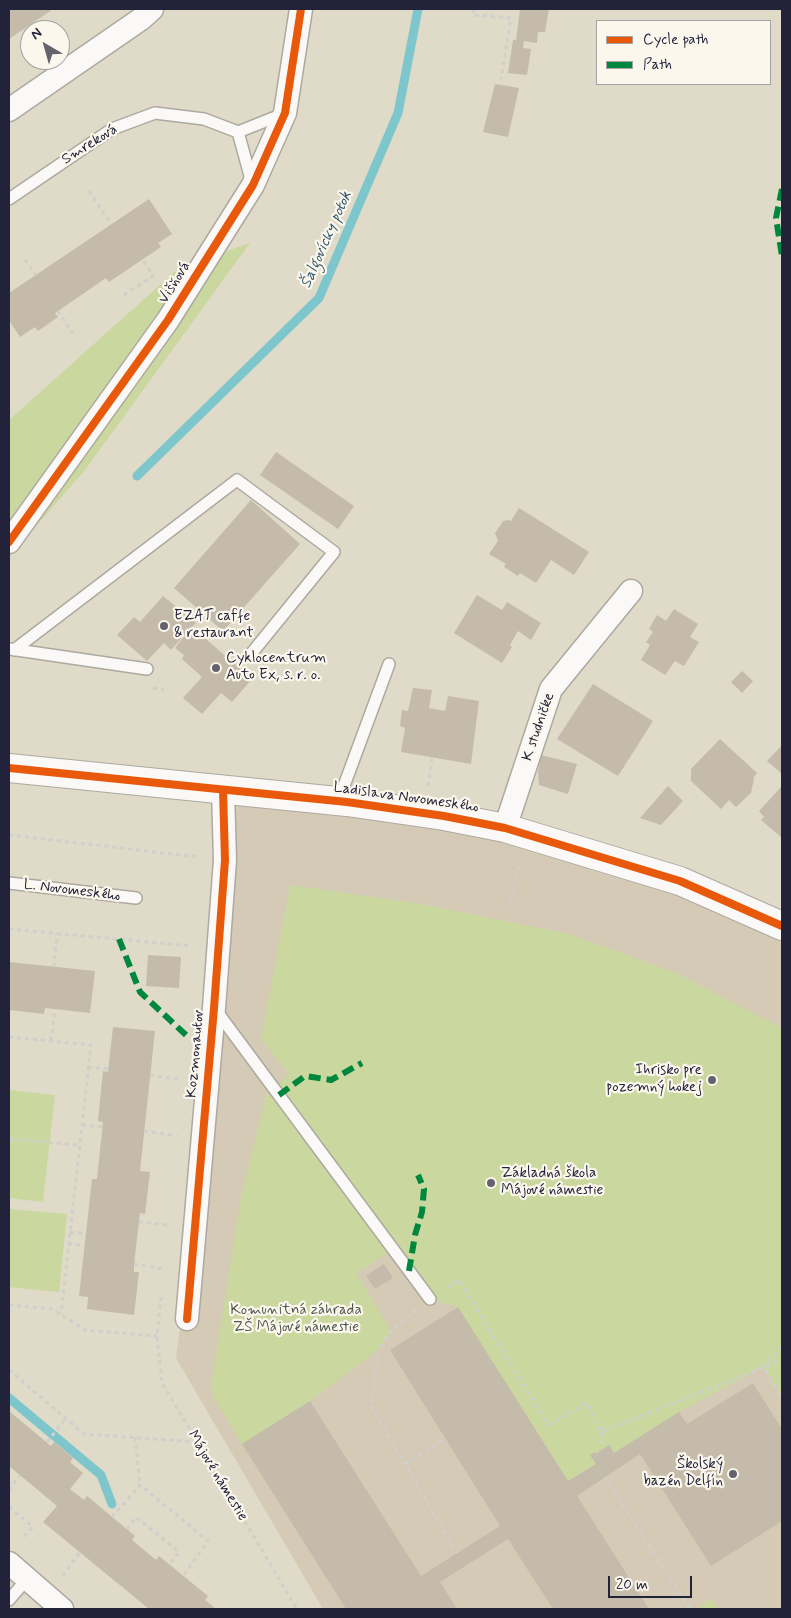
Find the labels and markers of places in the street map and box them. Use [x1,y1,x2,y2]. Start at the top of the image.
place label: EZAT caffe & restaurant [174,608,254,643]
marker: EZAT caffe & restaurant [158,620,170,632]
place label: Cyklocentrum Auto Ex, s. r. o. [226,650,326,685]
marker: Cyklocentrum Auto Ex, s. r. o. [210,662,222,674]
place label: Ihrisko pre pozemný hokej [606,1062,702,1097]
marker: Ihrisko pre pozemný hokej [706,1074,718,1086]
place label: Základná škola Májové námestie [501,1165,603,1200]
marker: Základná škola Májové námestie [485,1177,497,1189]
place label: Školský bazén Delfín [643,1456,723,1491]
marker: Školský bazén Delfín [727,1468,739,1480]

